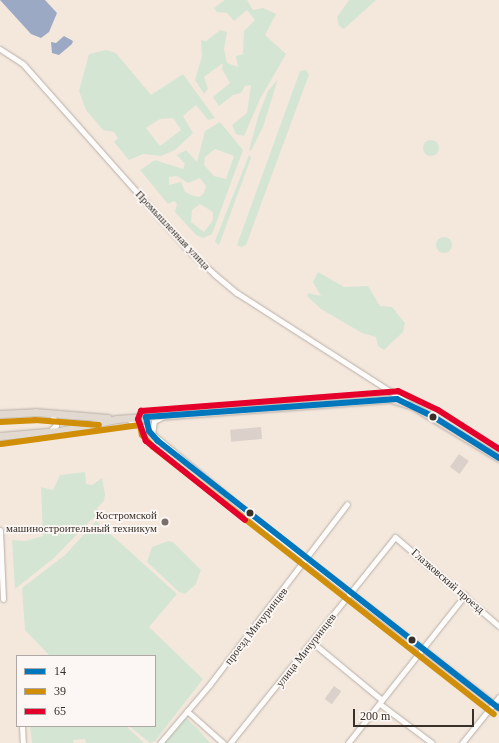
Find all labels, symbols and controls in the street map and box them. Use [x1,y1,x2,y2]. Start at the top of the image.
street label: Промышленная улица [133,188,213,272]
unlabelled marker [428,412,438,422]
unlabelled marker [245,508,255,518]
place label: Костромской машиностроительный техникум [6,509,157,535]
marker: Костромской машиностроительный техникум [160,517,170,527]
street label: Глазковский проезд [409,546,487,616]
street label: проезд Мичуринцев [222,585,290,667]
street label: улица Мичуринцев [273,611,339,689]
unlabelled marker [407,635,417,645]
legend [16,655,156,727]
text: 14 [54,664,66,678]
text: 39 [54,684,66,698]
scale bar [355,701,476,727]
text: 65 [54,704,66,718]
text: 200 m [360,709,390,723]

